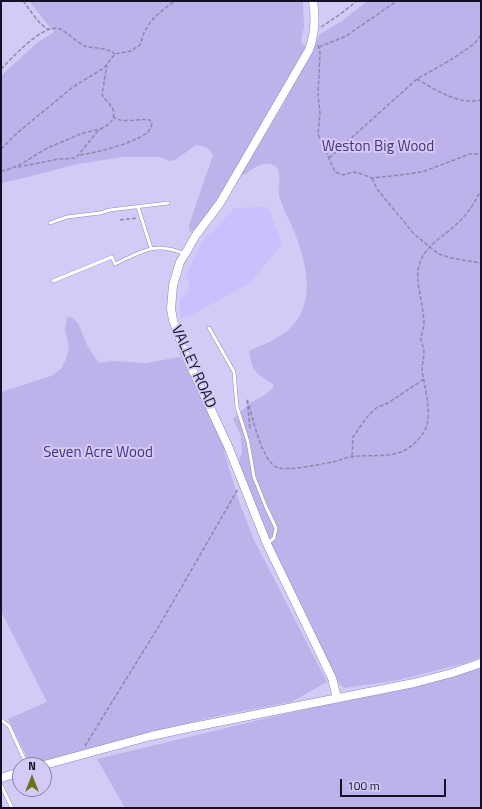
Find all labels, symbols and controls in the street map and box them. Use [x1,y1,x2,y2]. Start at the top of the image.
park label: Weston Big Wood [322,138,434,156]
street label: VALLEY ROAD [167,323,219,411]
park label: Seven Acre Wood [43,444,153,462]
north arrow [12,757,52,797]
text: N [28,758,36,774]
scale bar [342,771,448,797]
text: 100 m [347,776,380,795]

